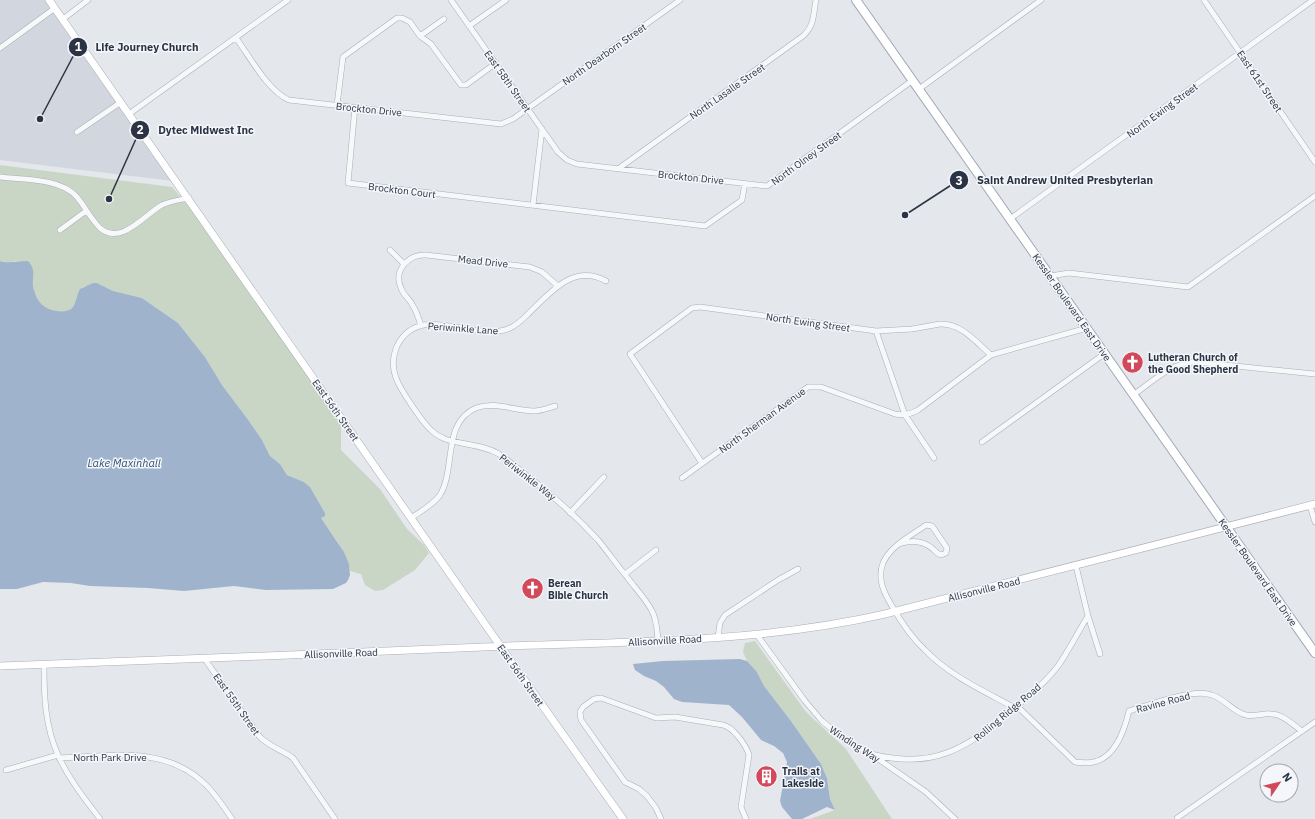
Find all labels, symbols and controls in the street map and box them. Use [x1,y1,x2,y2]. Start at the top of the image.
street label: North Dearborn Street [560,20,649,88]
callout: Life Journey Church [68,36,207,59]
text: 1 [74,39,82,54]
text: Life Journey Church [95,40,199,54]
street label: East 58th Street [481,48,534,115]
street label: East 61st Street [1234,48,1285,115]
street label: North Lasalle Street [687,60,768,122]
street label: North Ewing Street [1124,80,1201,141]
street label: Brockton Drive [335,100,403,119]
callout: Dytec Midwest Inc [130,118,262,141]
text: 2 [136,122,144,137]
text: Dytec Midwest Inc [158,123,254,137]
street label: North Olney Street [769,128,844,188]
street label: Brockton Drive [657,168,725,187]
callout: Saint Andrew United Presbyterian [949,169,1161,192]
text: 3 [955,173,963,188]
text: Saint Andrew United Presbyterian [977,173,1153,187]
street label: Brockton Court [368,180,437,201]
street label: Kessler Boulevard East Drive [1029,251,1114,364]
street label: Mead Drive [457,252,509,271]
street label: North Ewing Street [765,310,851,335]
street label: Periwinkle Lane [427,320,499,337]
church icon: Lutheran Church of the Good Shepherd [1119,350,1145,376]
place label: Lutheran Church of the Good Shepherd [1148,351,1238,376]
street label: East 56th Street [309,377,362,444]
street label: North Sherman Avenue [716,384,809,456]
street label: Periwinkle Way [497,451,559,504]
water label: Lake Maxinhall [87,456,161,470]
street label: Kessler Boulevard East Drive [1215,516,1300,629]
street label: Allisonville Road [947,574,1022,605]
church icon: Berean Bible Church [519,576,545,602]
place label: Berean Bible Church [548,577,608,602]
street label: Allisonville Road [628,632,702,649]
street label: East 56th Street [494,642,547,709]
street label: Allisonville Road [304,646,378,661]
street label: East 55th Street [210,671,263,738]
street label: Rolling Ridge Road [971,680,1044,744]
street label: Ravine Road [1135,689,1192,716]
street label: Winding Way [827,723,883,766]
street label: North Park Drive [73,751,147,764]
north arrow [1259,763,1299,803]
building icon: Trails at Lakeside [753,764,779,790]
place label: Trails at Lakeside [782,765,824,790]
text: N [1279,770,1295,785]

